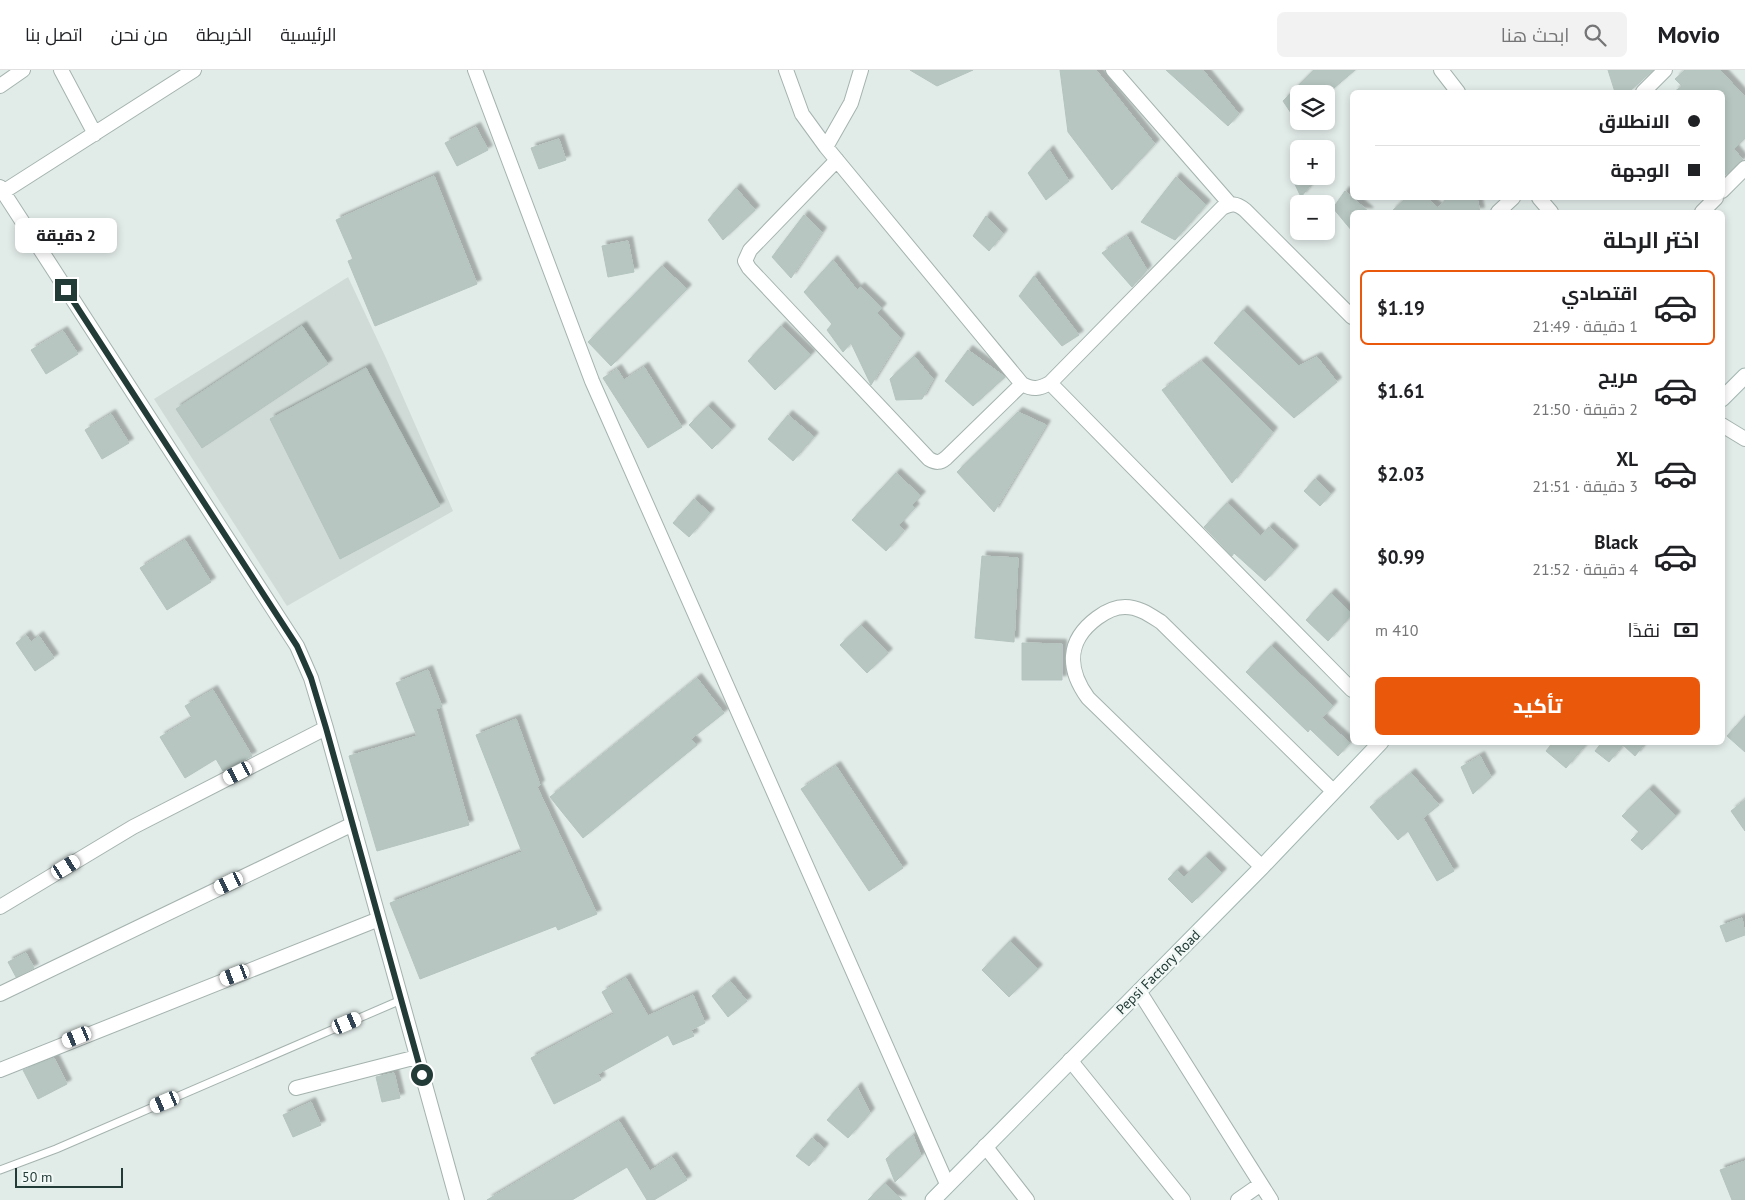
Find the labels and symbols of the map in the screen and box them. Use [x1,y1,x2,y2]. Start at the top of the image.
callout: 2 دقيقة [15,218,117,252]
route end [55,279,77,301]
car [221,760,254,786]
car [49,853,82,881]
car [212,870,245,896]
street label: Pepsi Factory Road [1112,926,1204,1018]
car [218,963,251,987]
car [330,1010,363,1036]
car [60,1024,93,1050]
route start [411,1064,433,1086]
car [148,1089,181,1115]
scale bar [15,1165,122,1188]

